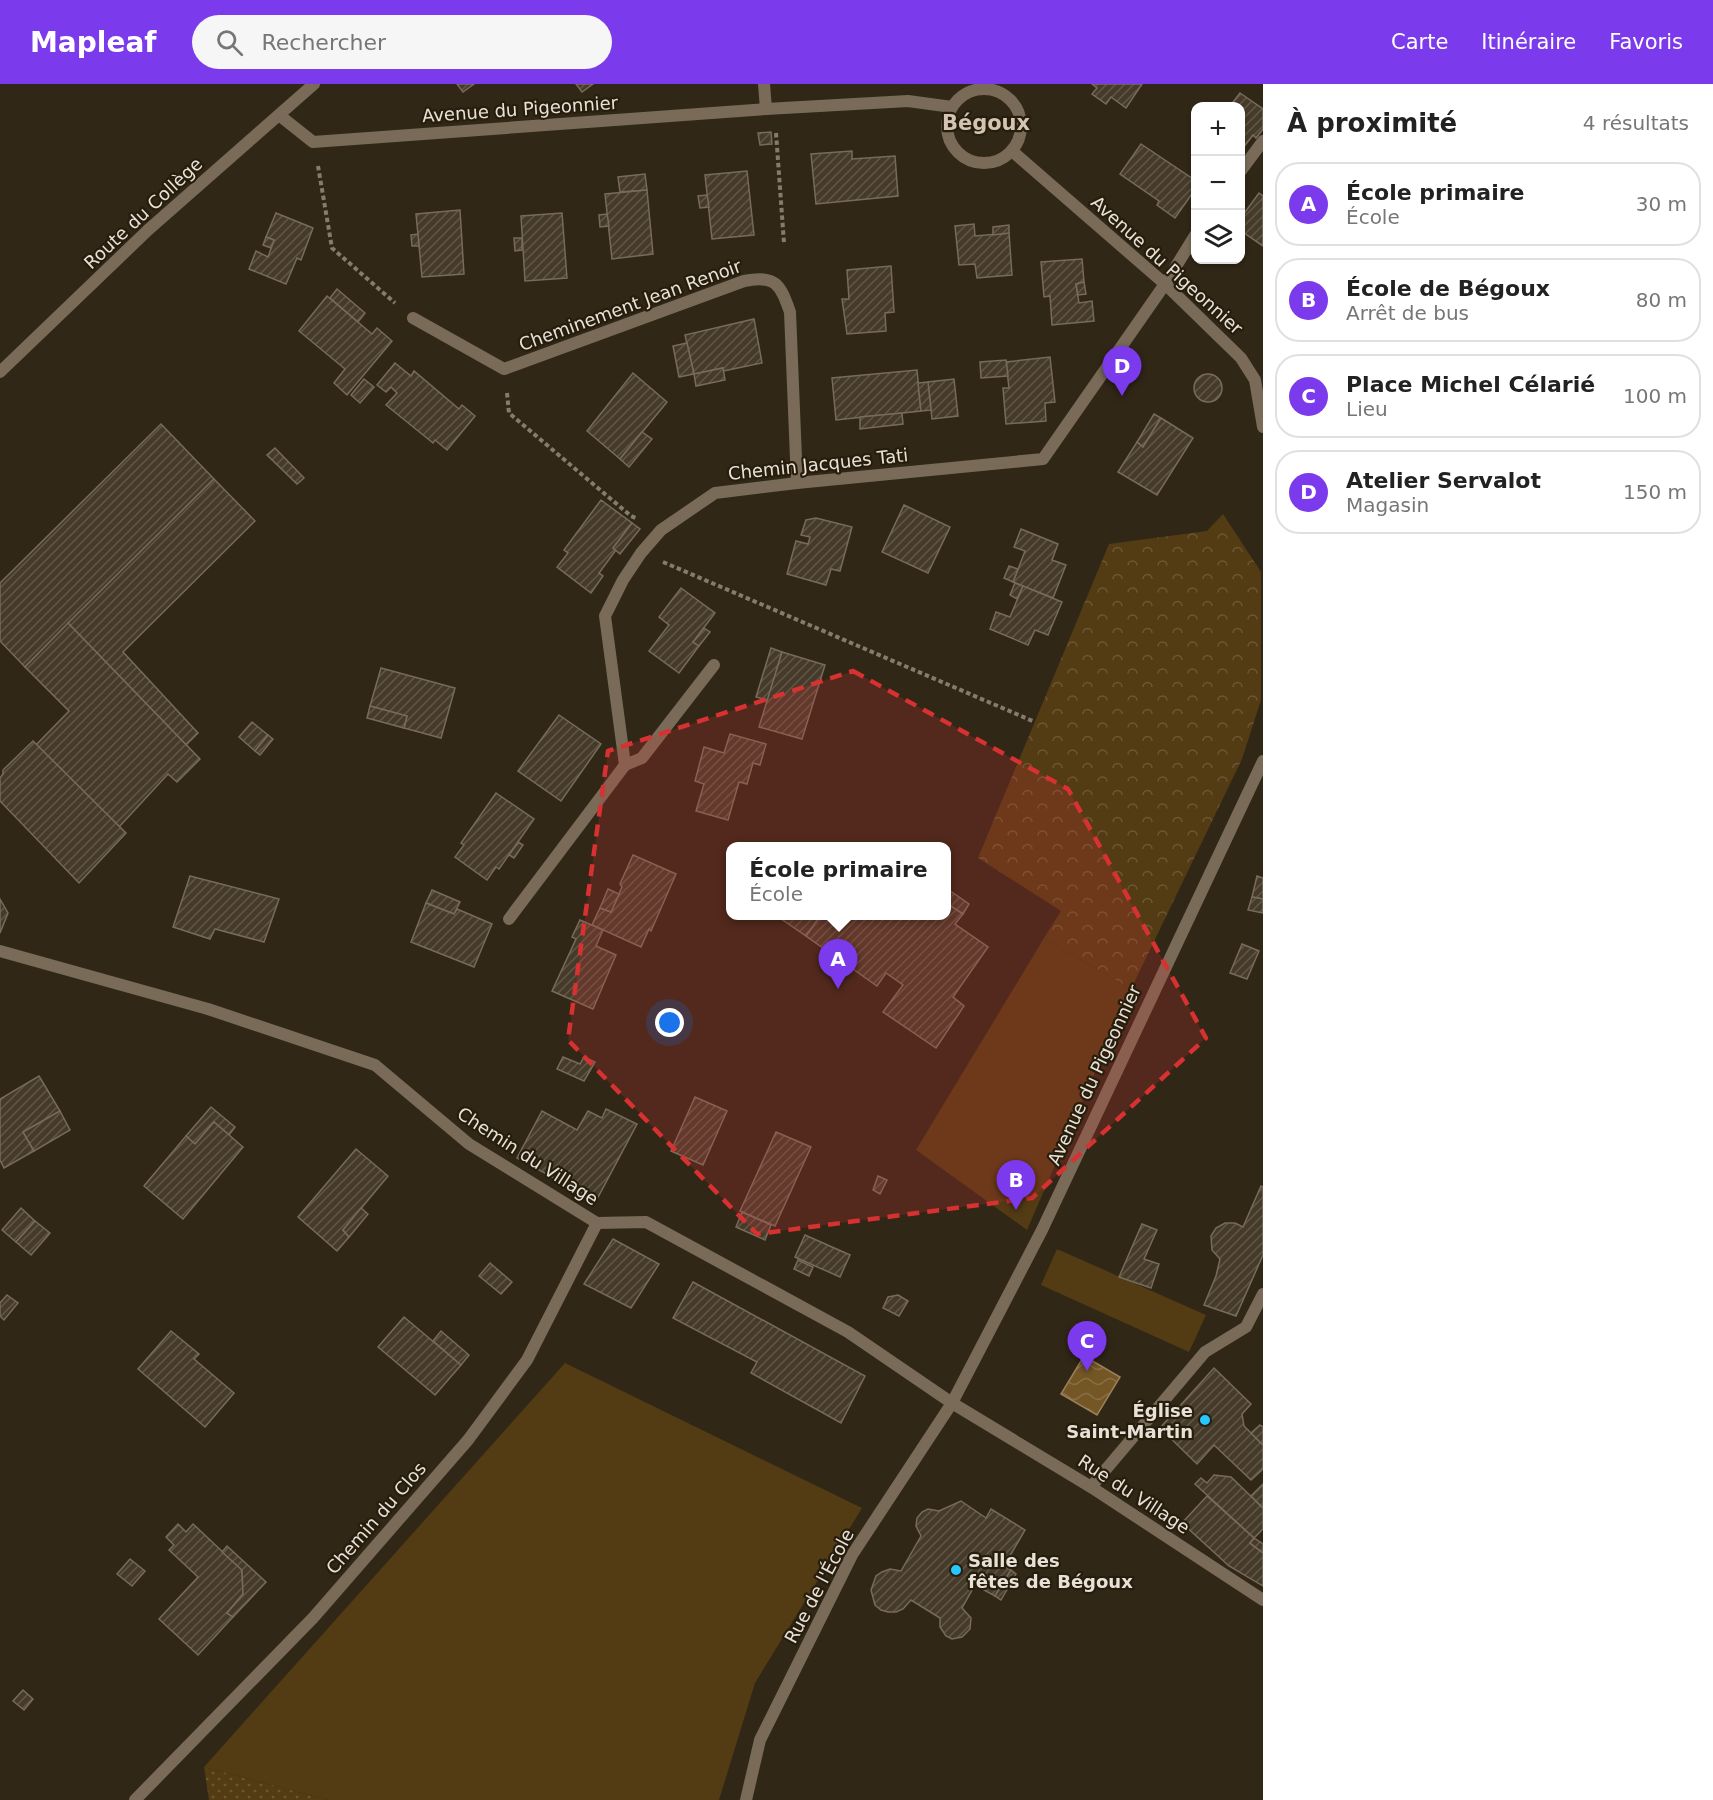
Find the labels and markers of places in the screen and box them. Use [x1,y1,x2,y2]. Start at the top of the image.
pin: D [1102,346,1142,396]
pin: A [818,940,858,989]
pin: B [996,1160,1036,1210]
pin: C [1068,1322,1106,1371]
place label: Église Saint-Martin [1066,1400,1193,1442]
marker: Église Saint-Martin [1198,1413,1212,1427]
place label: Salle des fêtes de Bégoux [968,1550,1133,1592]
marker: Salle des fêtes de Bégoux [949,1563,963,1577]

